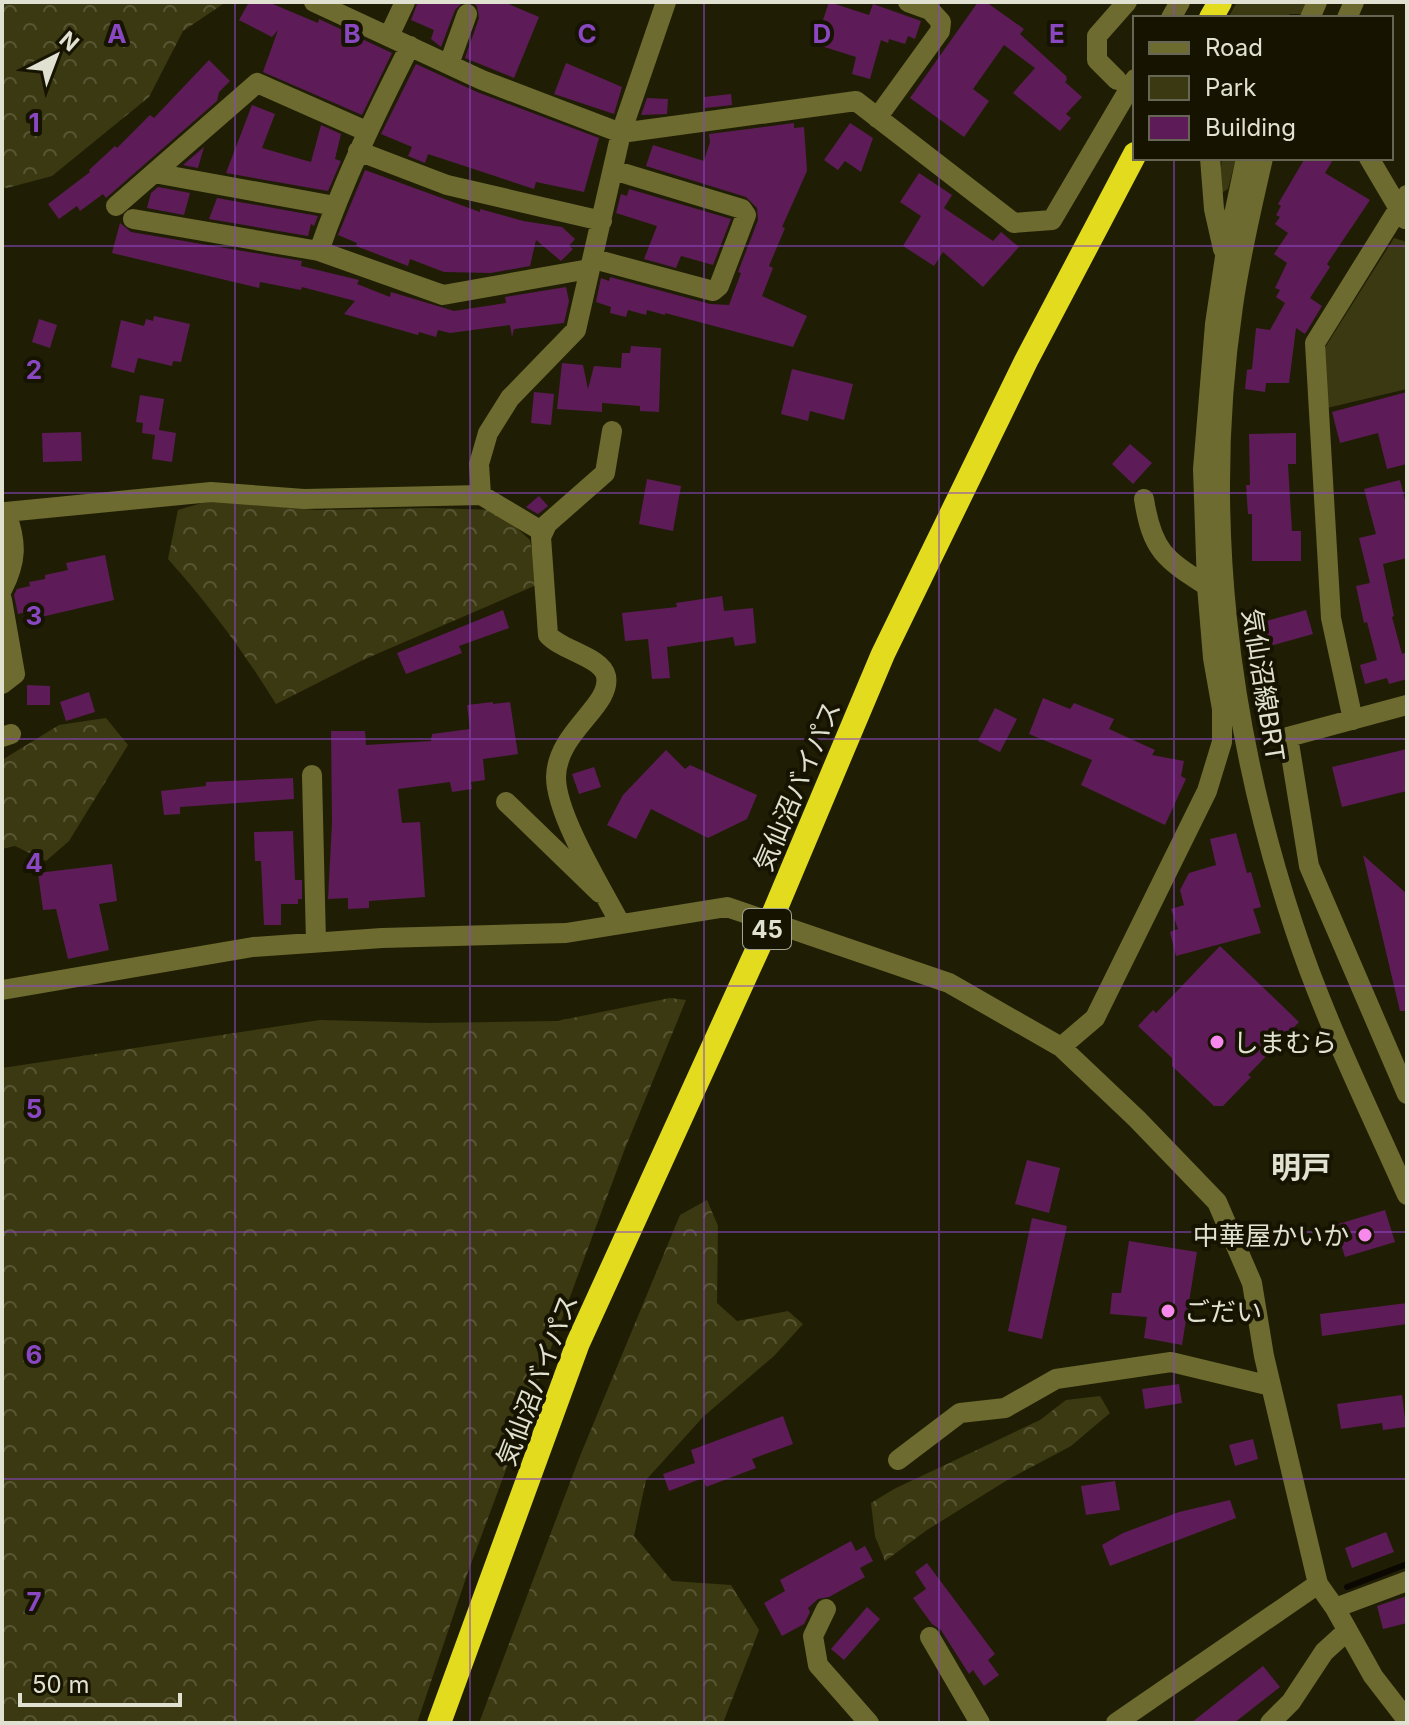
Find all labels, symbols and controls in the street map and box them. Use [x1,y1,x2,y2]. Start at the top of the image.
north arrow [16,16,96,96]
legend [1133,16,1393,160]
text: A [107,18,127,49]
text: B [343,18,361,49]
text: C [577,18,597,49]
text: D [813,18,831,49]
text: E [1049,18,1065,49]
text: N [54,26,84,56]
text: Road [1205,33,1263,62]
text: Park [1205,73,1256,102]
text: 1 [28,107,40,138]
text: Building [1205,113,1296,142]
text: 2 [26,354,42,385]
text: 3 [26,600,42,631]
street label: 気仙沼線BRT [1237,606,1291,764]
street label: 気仙沼バイパス [747,696,847,876]
text: 4 [25,847,43,878]
road number: 45 [743,909,791,949]
place label: しまむら [1233,1027,1337,1058]
marker: しまむら [1208,1033,1226,1051]
text: 5 [26,1093,42,1124]
district label: 明戸 [1271,1149,1331,1185]
place label: 中華屋かいか [1193,1220,1349,1251]
marker: 中華屋かいか [1356,1226,1374,1244]
street label: 気仙沼バイパス [490,1290,584,1470]
place label: ごだい [1184,1296,1262,1327]
marker: ごだい [1159,1302,1177,1320]
text: 6 [26,1339,42,1370]
text: 7 [26,1586,42,1617]
scale bar [20,1657,180,1707]
text: 50 m [32,1670,90,1699]

